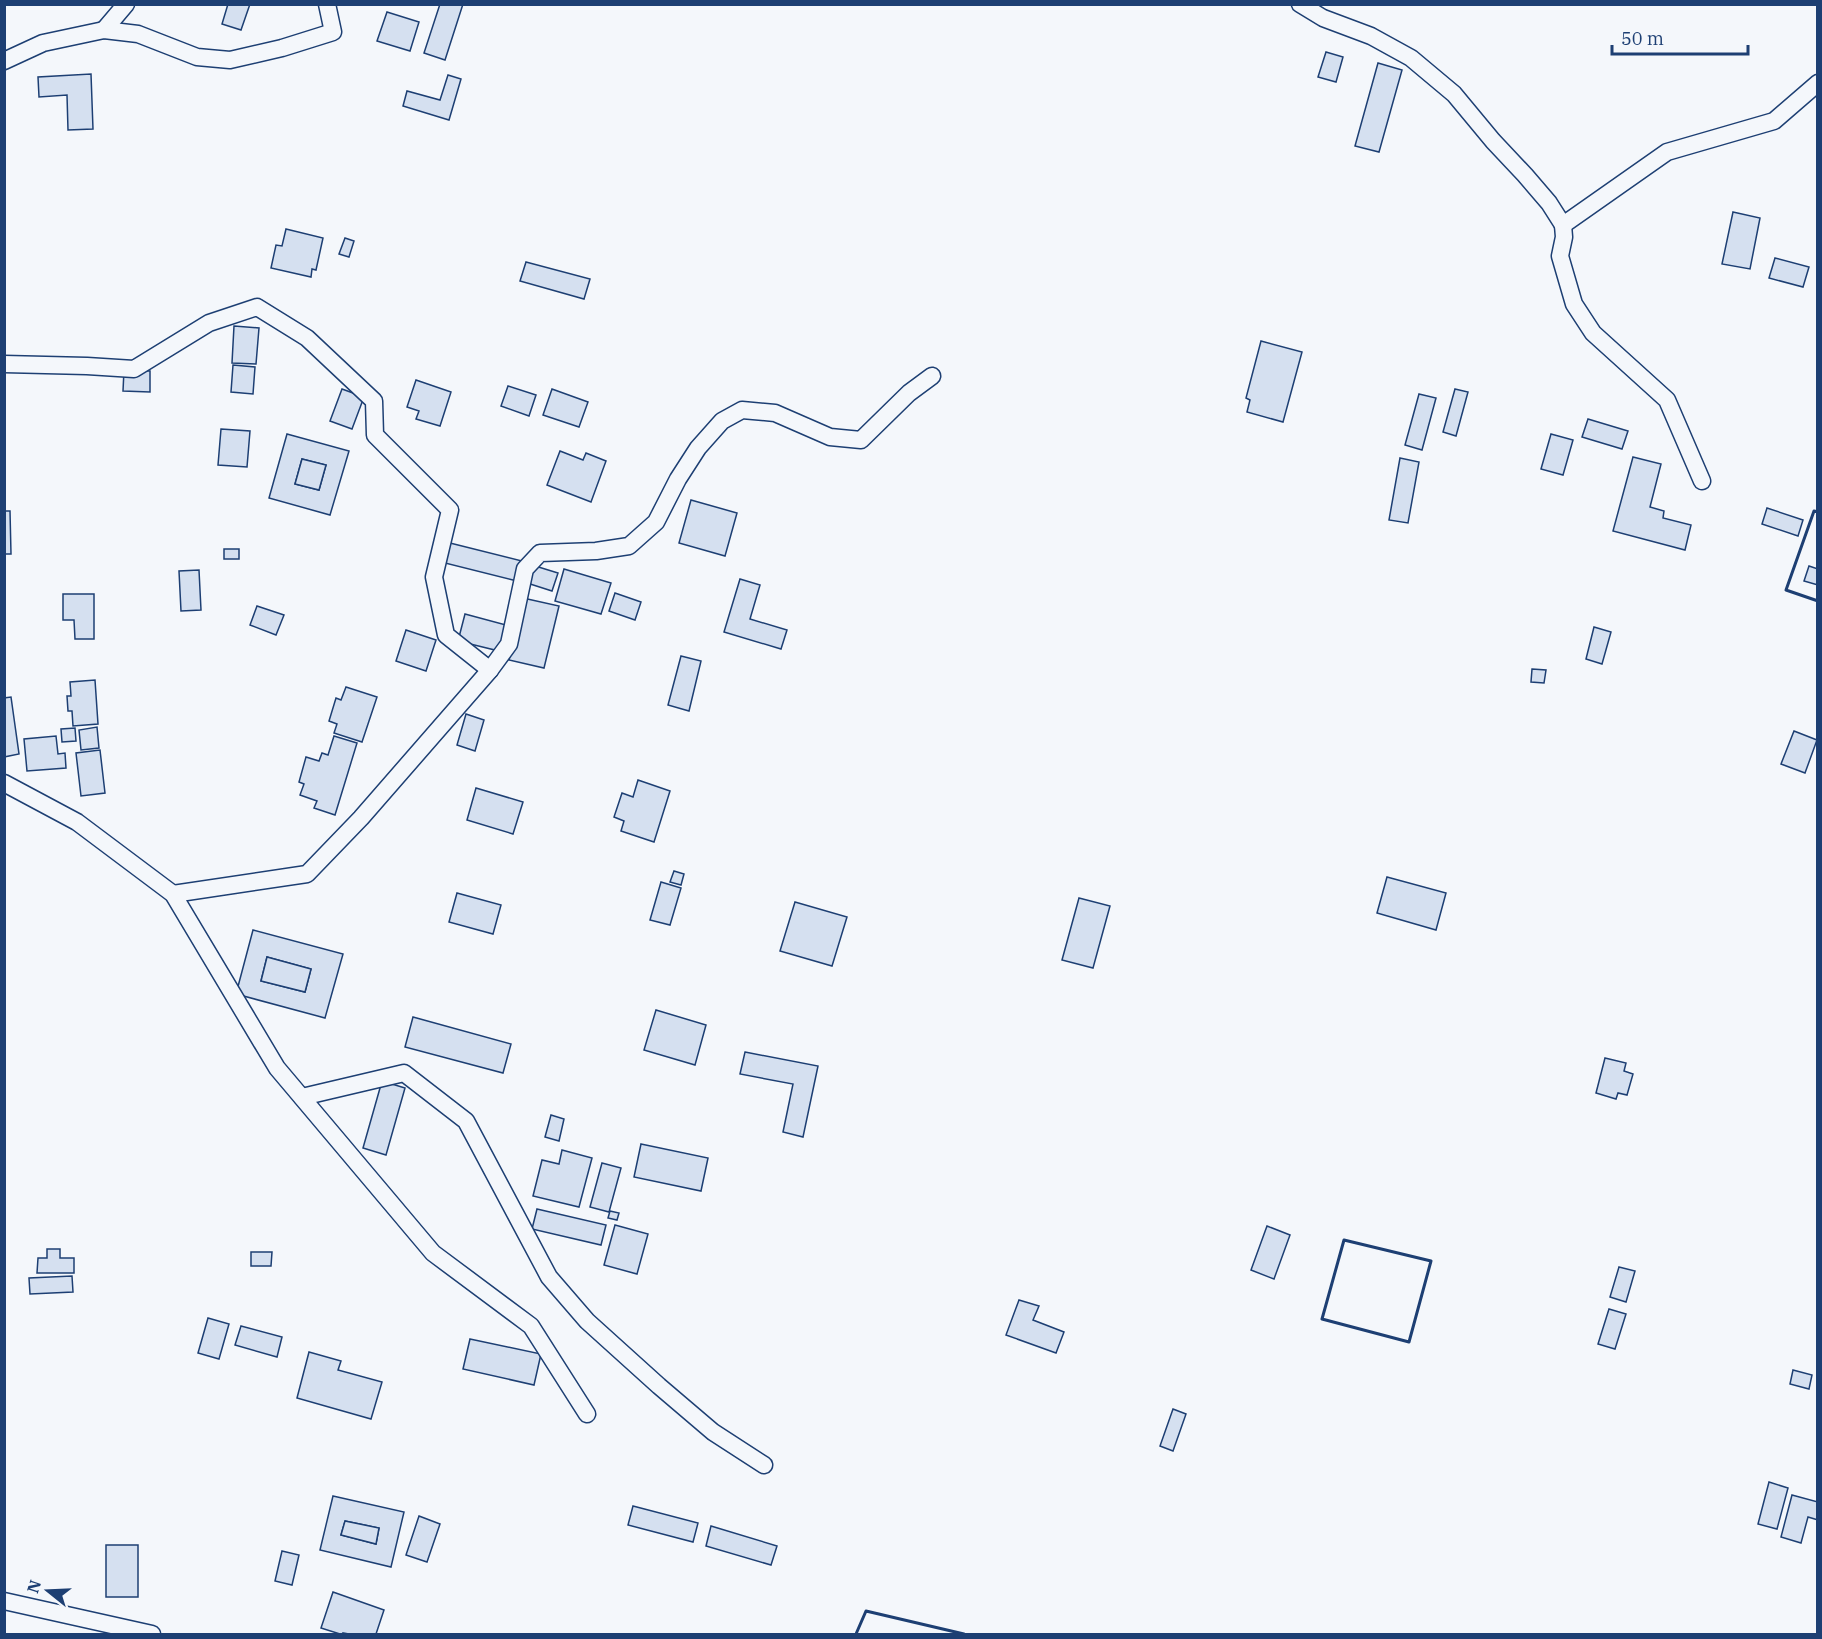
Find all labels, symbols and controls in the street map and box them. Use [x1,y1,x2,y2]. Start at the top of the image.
scale bar [1612,18,1748,56]
text: 50 m [1621,27,1664,50]
north arrow [18,1561,78,1621]
text: N [22,1577,45,1595]

